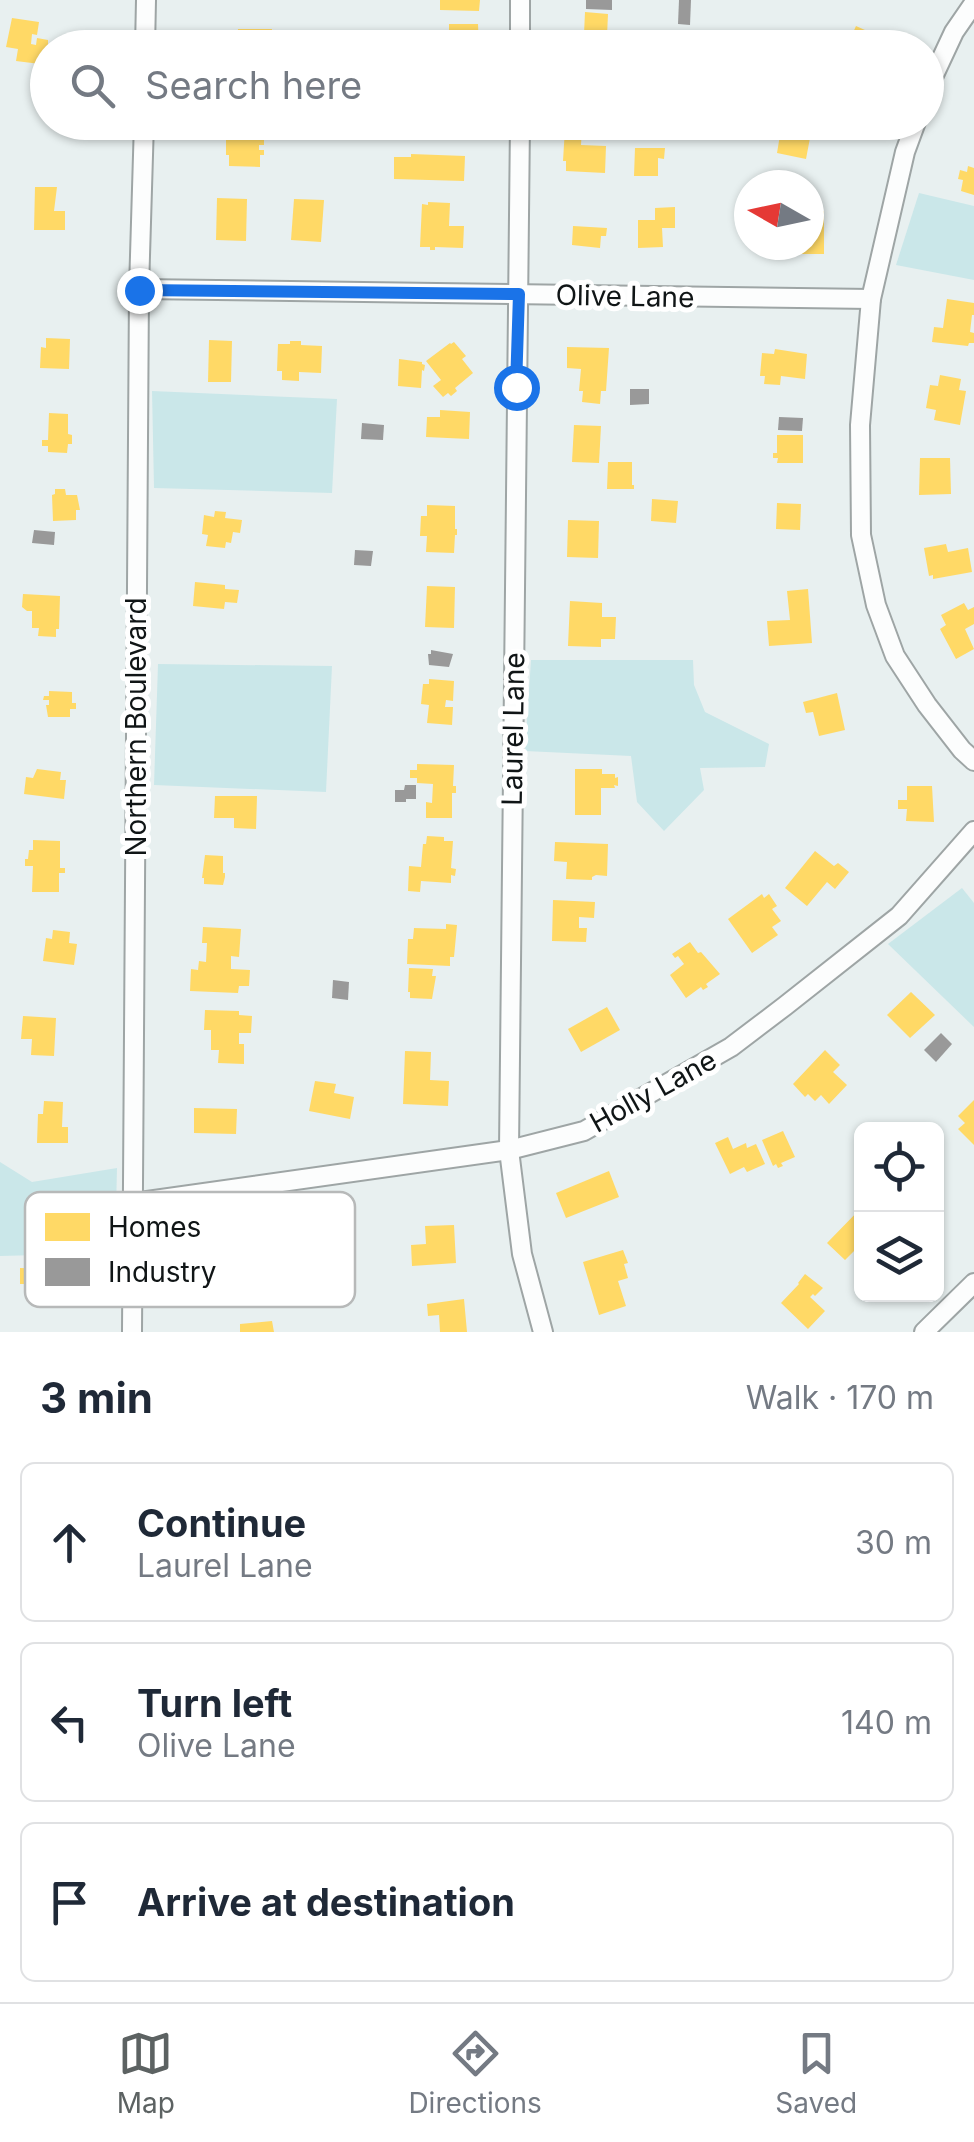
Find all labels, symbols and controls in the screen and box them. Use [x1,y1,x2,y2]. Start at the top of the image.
search box [30,30,944,140]
icon: search [65,58,120,113]
text: Search here [145,62,362,108]
north arrow [734,170,824,260]
route end [117,268,163,314]
street label: Olive Lane [555,278,695,314]
route start [494,365,540,411]
street label: Northern Boulevard [119,597,153,857]
street label: Laurel Lane [495,652,531,806]
street label: Holly Lane [584,1042,722,1140]
map controls [854,1122,944,1302]
button: locate [854,1122,944,1212]
legend [25,1192,355,1307]
text: Homes [108,1210,201,1244]
button: layers [854,1212,944,1302]
text: Industry [108,1255,216,1289]
text: 3 min [40,1372,153,1423]
text: Walk · 170 m [746,1378,934,1417]
text: Continue [137,1500,306,1546]
icon: ahead [42,1515,97,1570]
text: 30 m [855,1523,932,1562]
text: Laurel Lane [137,1546,313,1585]
text: Turn left [137,1680,292,1726]
icon: left [42,1695,97,1750]
text: 140 m [841,1703,932,1742]
text: Olive Lane [137,1726,296,1765]
icon: arrive [42,1875,97,1930]
text: Arrive at destination [137,1879,515,1925]
tab: Map [117,2026,175,2120]
tab: Directions [408,2026,542,2120]
tab: Saved [775,2026,857,2120]

